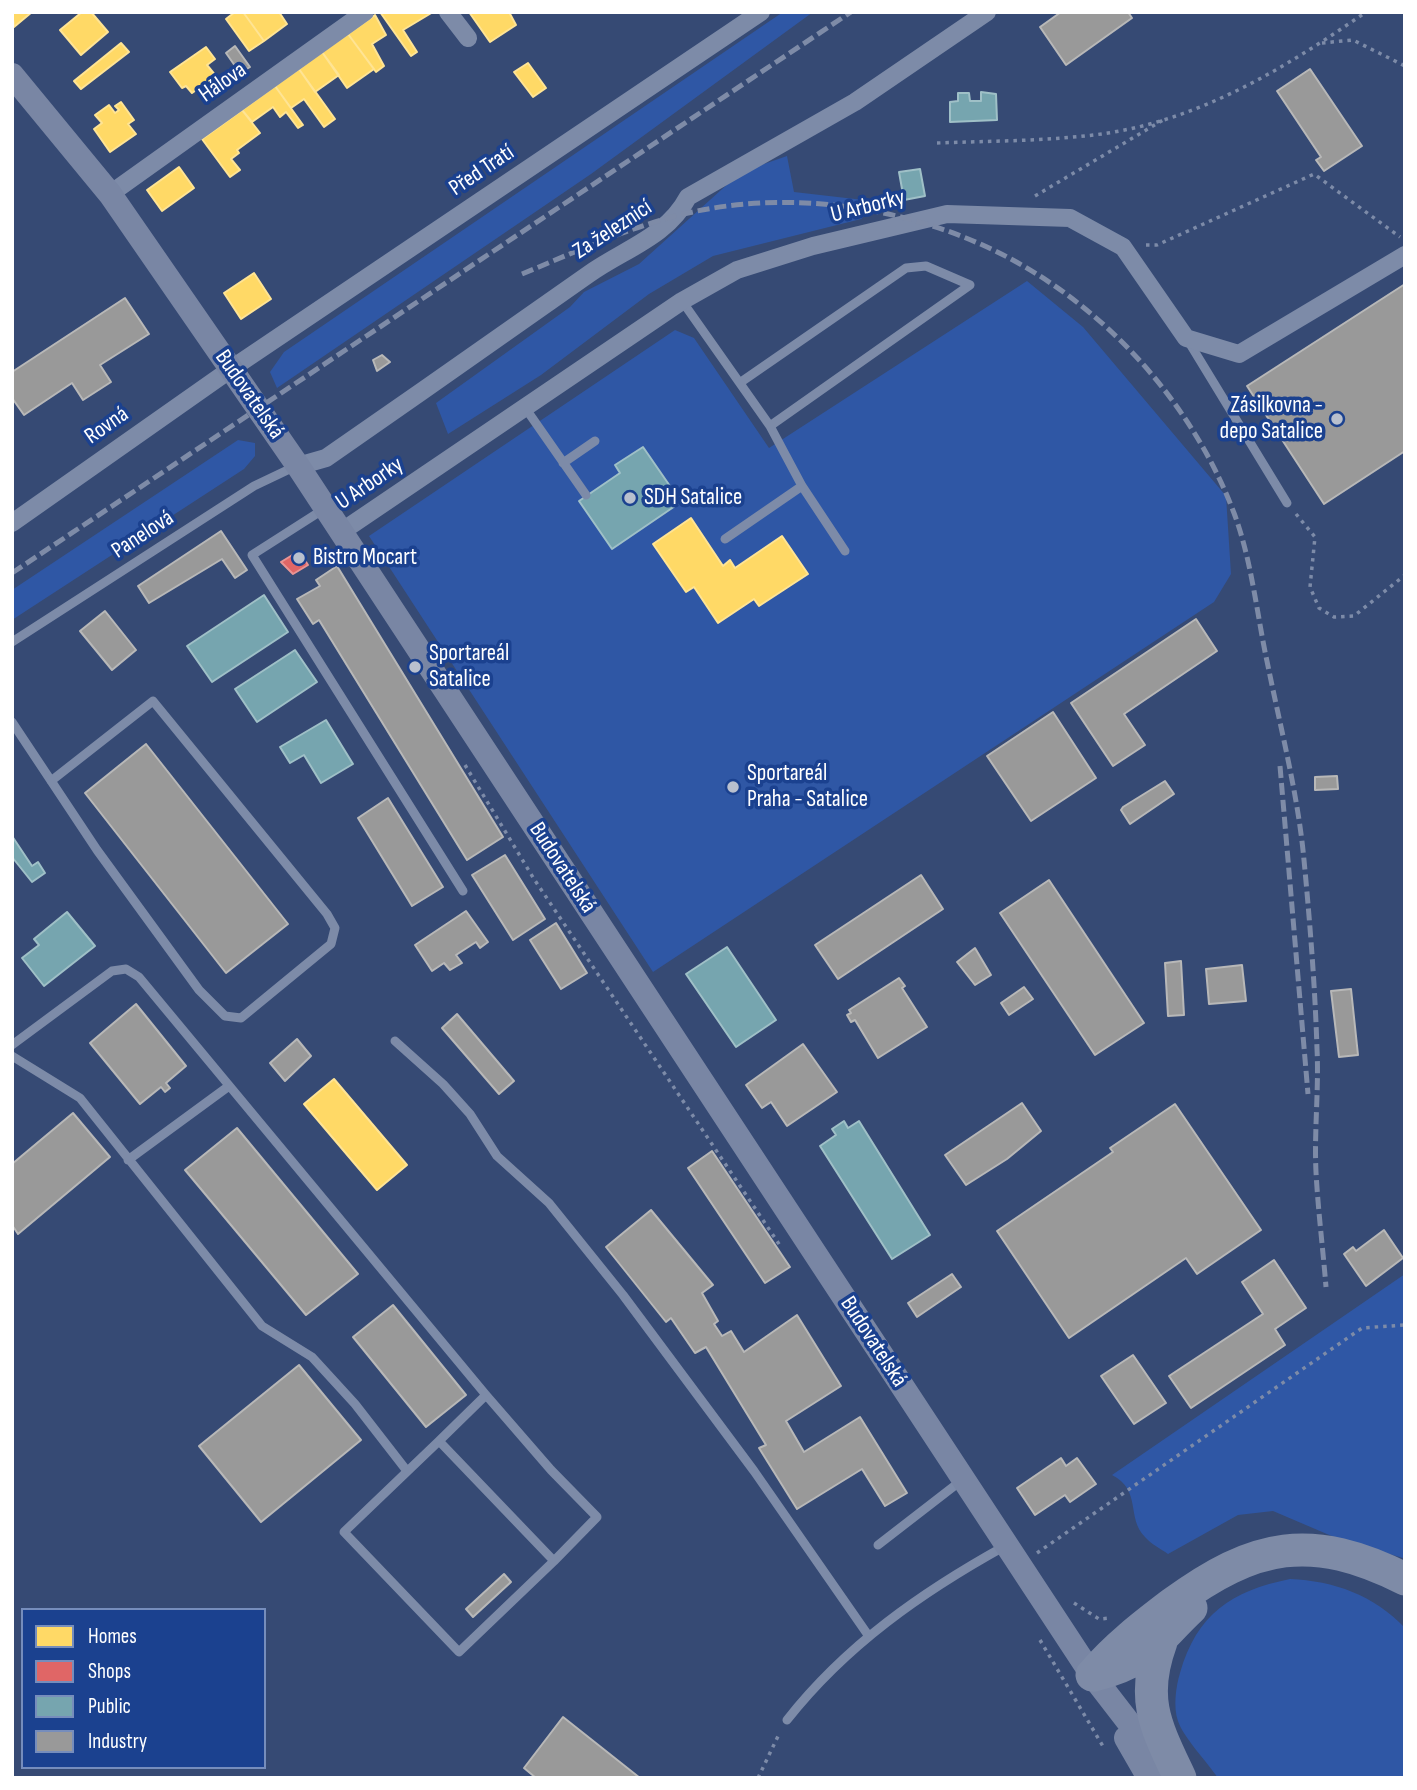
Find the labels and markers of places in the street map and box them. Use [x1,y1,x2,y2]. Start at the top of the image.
place label: Zásilkovna - depo Satalice [1220,392,1323,446]
marker: Zásilkovna - depo Satalice [1329,411,1345,427]
place label: SDH Satalice [644,484,742,512]
marker: SDH Satalice [622,490,638,506]
place label: Bistro Mocart [313,544,417,572]
marker: Bistro Mocart [291,550,307,566]
place label: Sportareál Satalice [429,640,509,694]
marker: Sportareál Satalice [407,659,423,675]
place label: Sportareál Praha - Satalice [747,760,868,814]
marker: Sportareál Praha - Satalice [725,779,741,795]

